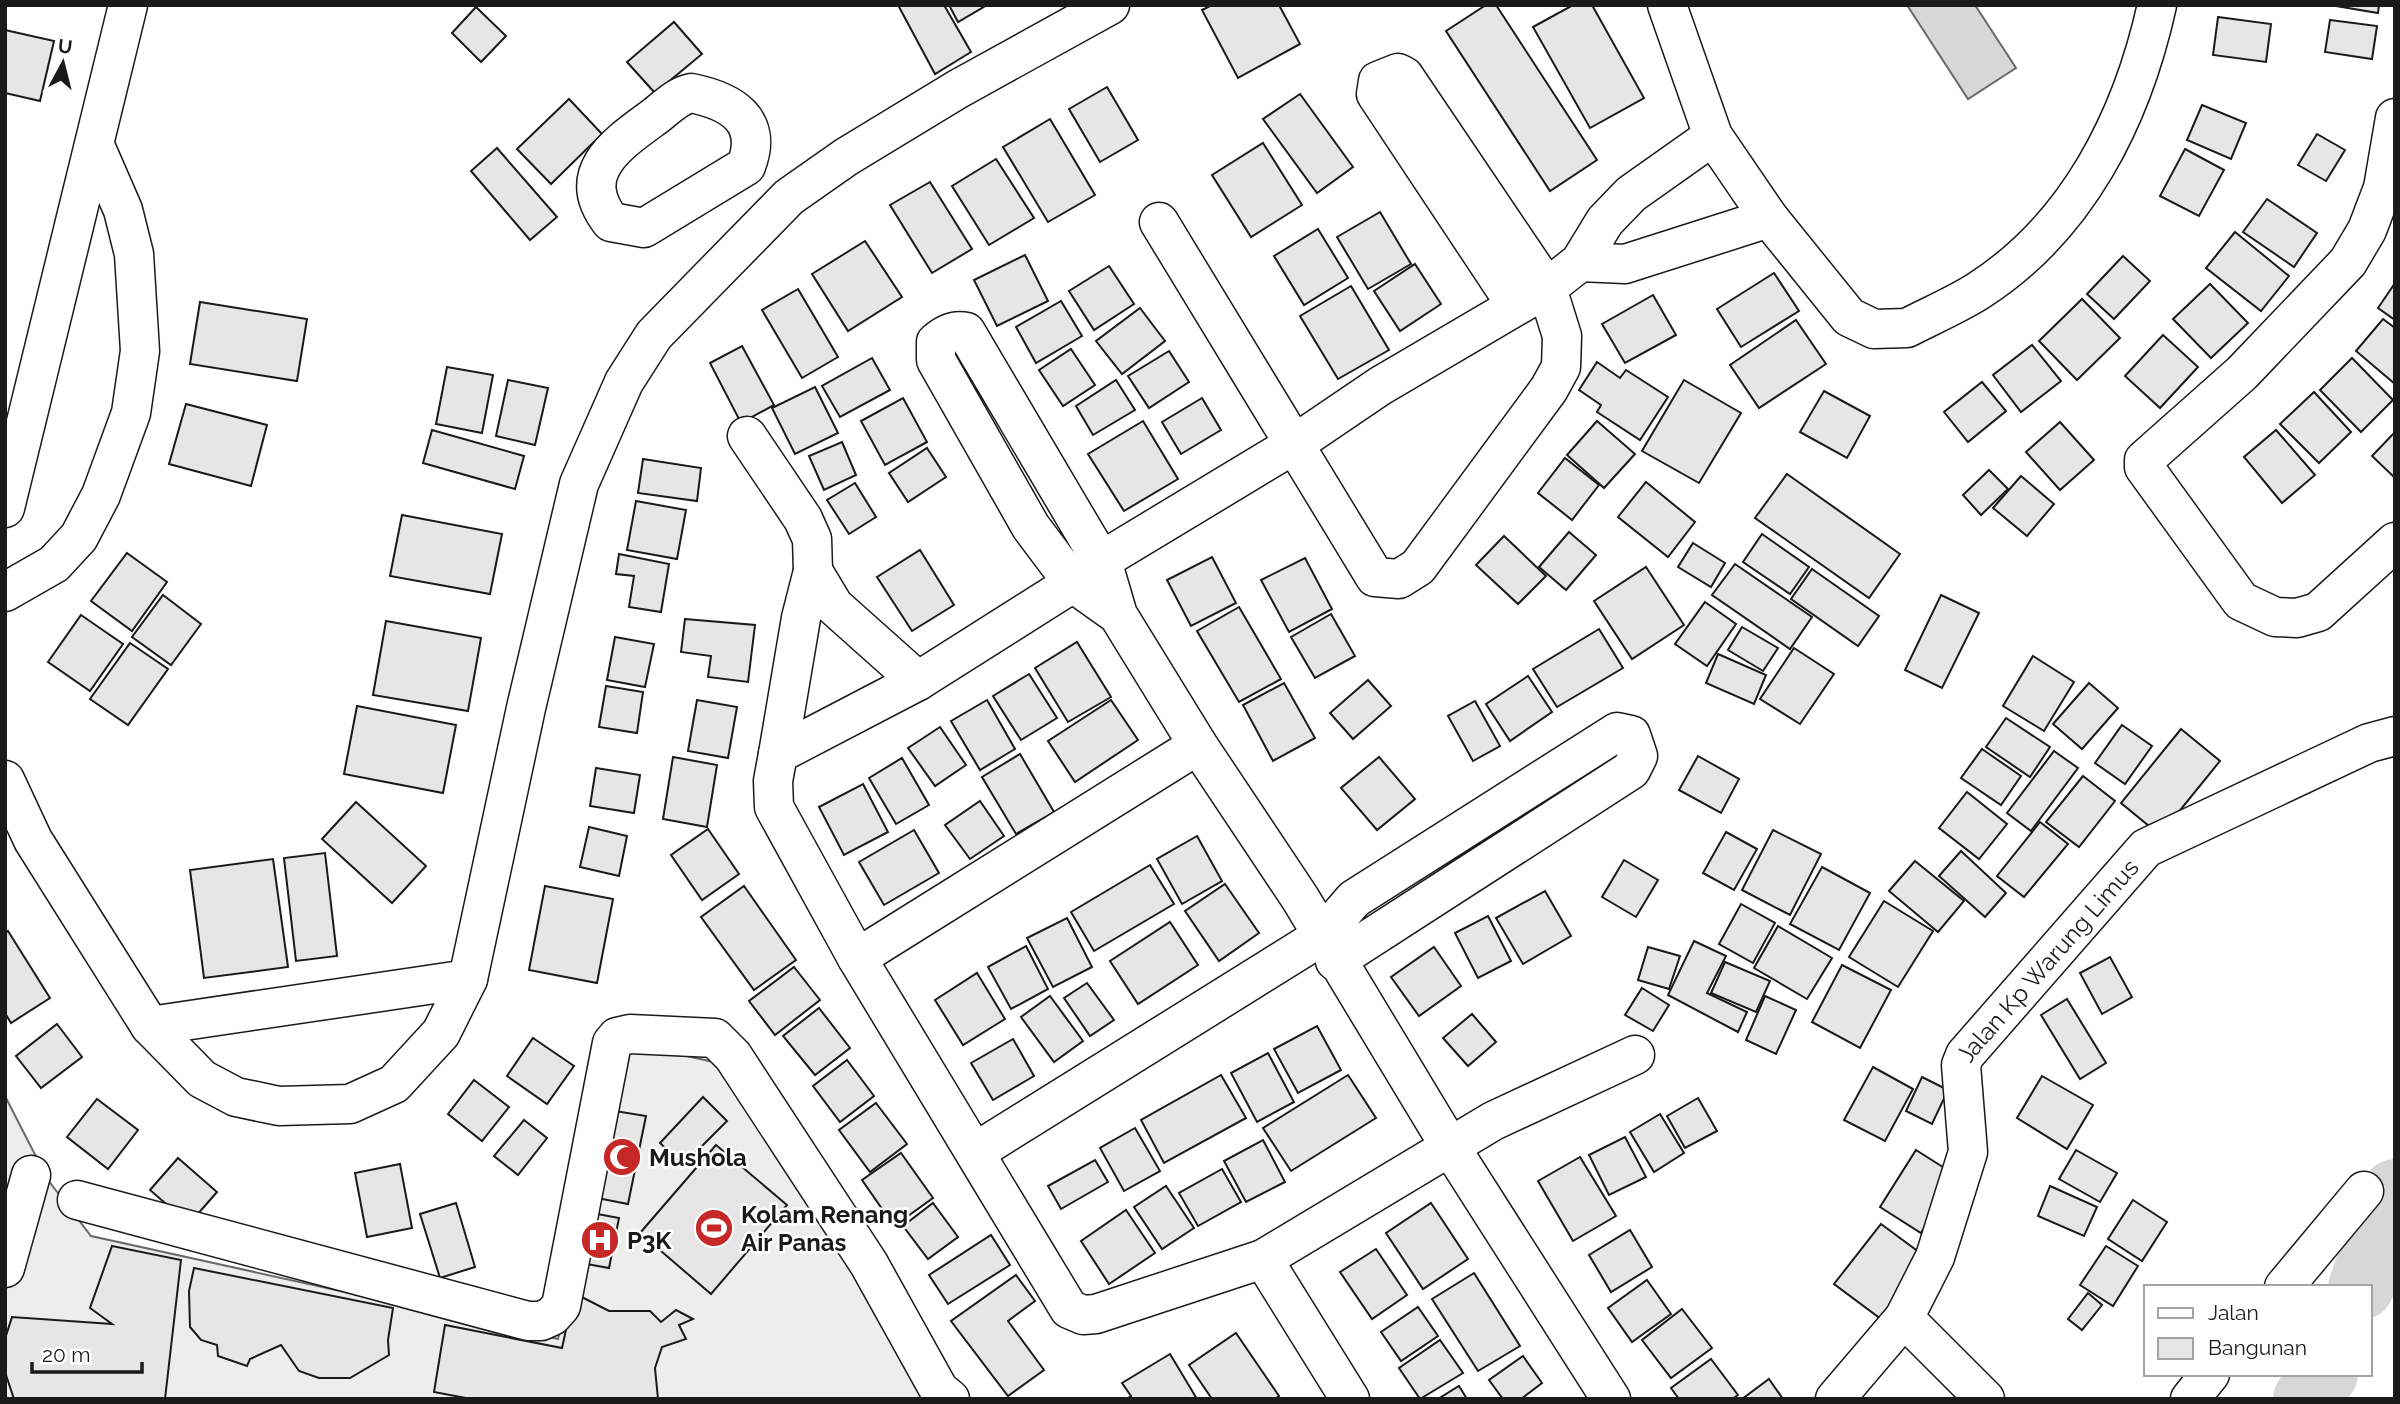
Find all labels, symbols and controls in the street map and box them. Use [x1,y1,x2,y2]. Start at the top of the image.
north arrow [28,28,98,98]
text: U [57,34,73,58]
street label: Jalan Kp Warung Limus [1949,853,2144,1066]
mosque icon: Mushola [601,1136,643,1178]
place label: Mushola [649,1143,747,1172]
place label: Kolam Renang Air Panas [741,1200,908,1257]
sports icon: Kolam Renang Air Panas [693,1207,735,1249]
hospital icon: P3K [579,1219,621,1261]
place label: P3K [627,1226,672,1255]
legend [2144,1285,2372,1376]
text: Jalan [2208,1300,2259,1325]
scale bar [32,1330,142,1374]
text: Bangunan [2208,1335,2307,1360]
text: 20 m [42,1342,90,1367]

